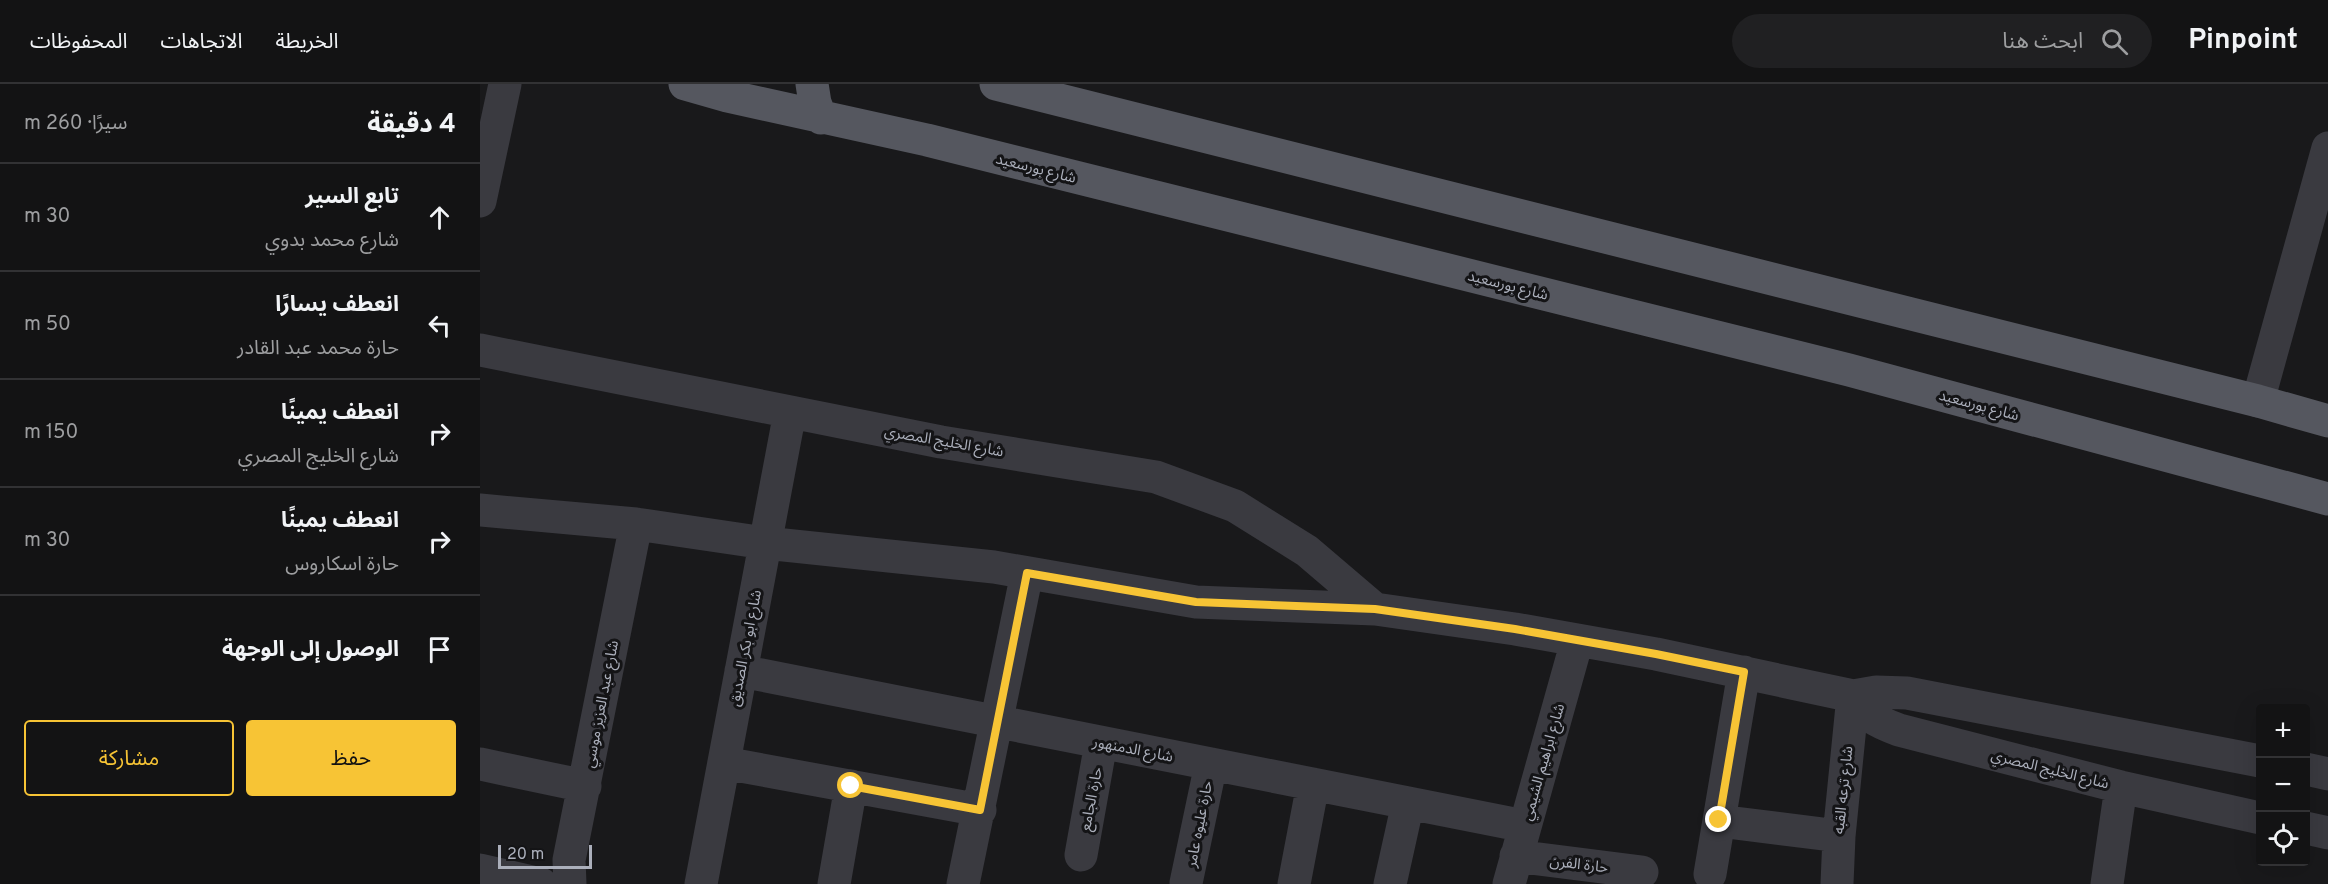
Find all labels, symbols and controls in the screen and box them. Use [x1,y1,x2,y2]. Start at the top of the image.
search box [1732,14,2152,68]
text: Pinpoint [2188,23,2298,59]
icon: search [2098,25,2131,58]
text: المحفوظات [30,29,127,56]
text: الاتجاهات [160,29,242,56]
text: الخريطة [275,29,338,56]
text: ابحث هنا [2002,29,2083,56]
text: 4 دقيقة [367,109,456,142]
text: سيرًا · 260 m [24,111,127,137]
street label: شارع بورسعيد [993,150,1078,190]
text: تابع السير [305,184,399,211]
icon: ahead [423,201,456,234]
text: 30 m [24,204,70,230]
text: شارع محمد بدوي [265,228,399,254]
street label: شارع بورسعيد [1465,267,1550,307]
text: انعطف يسارًا [275,292,399,319]
icon: left [423,309,456,342]
text: 50 m [24,312,71,338]
text: حارة محمد عبد القادر [237,336,399,362]
street label: شارع بورسعيد [1936,387,2021,427]
text: انعطف يمينًا [281,400,399,427]
icon: right [423,417,456,450]
text: 150 m [24,420,78,446]
street label: شارع الخليج المصري [882,423,1005,463]
text: شارع الخليج المصري [238,444,399,470]
text: انعطف يمينًا [281,508,399,535]
icon: right [423,525,456,558]
text: 30 m [24,528,70,554]
text: حارة اسكاروس [285,552,399,578]
street label: شارع ابو بكر الصديق [726,588,768,708]
icon: arrive [423,633,456,666]
text: الوصول إلى الوجهة [222,637,399,664]
street label: شارع عبد العزيز موسي [581,639,625,770]
street label: شارع ابراهيم الشيمي [1519,701,1571,824]
map controls [2256,704,2310,866]
button: + [2256,704,2310,758]
button: مشاركة [24,720,234,796]
button: حفظ [246,720,456,796]
street label: شارع الدمنهور [1090,733,1175,769]
street label: شارع ترعه القبه [1830,745,1860,835]
street label: شارع الخليج المصري [1988,747,2111,795]
button: − [2256,758,2310,812]
street label: حارة الجامع [1077,765,1109,833]
route start [837,772,863,798]
street label: حارة عليوه عامر [1183,779,1218,870]
route end [1705,806,1731,832]
button: locate [2256,812,2310,866]
scale bar [498,842,592,870]
text: 20 m [507,845,544,865]
street label: حارة الفرن [1548,852,1609,879]

